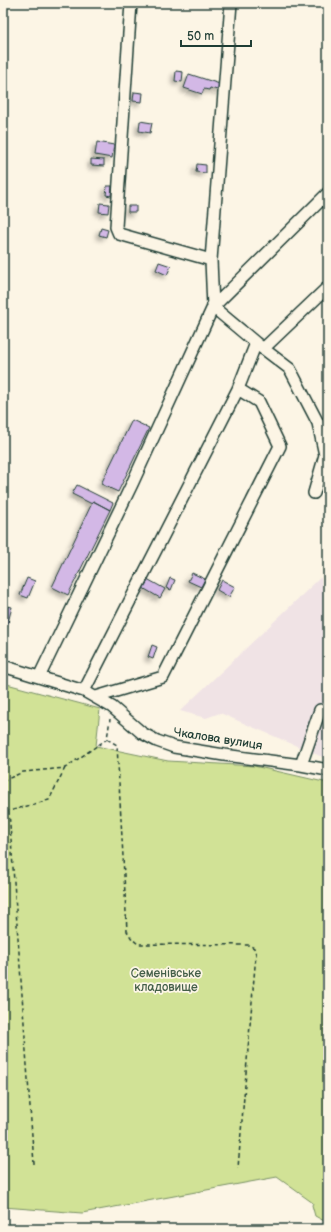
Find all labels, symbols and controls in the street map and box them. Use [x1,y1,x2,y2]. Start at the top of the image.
scale bar [181,22,251,48]
text: 50 m [187,29,214,44]
street label: Чкалова вулиця [172,725,264,753]
park label: Семенівське кладовище [131,966,201,995]

